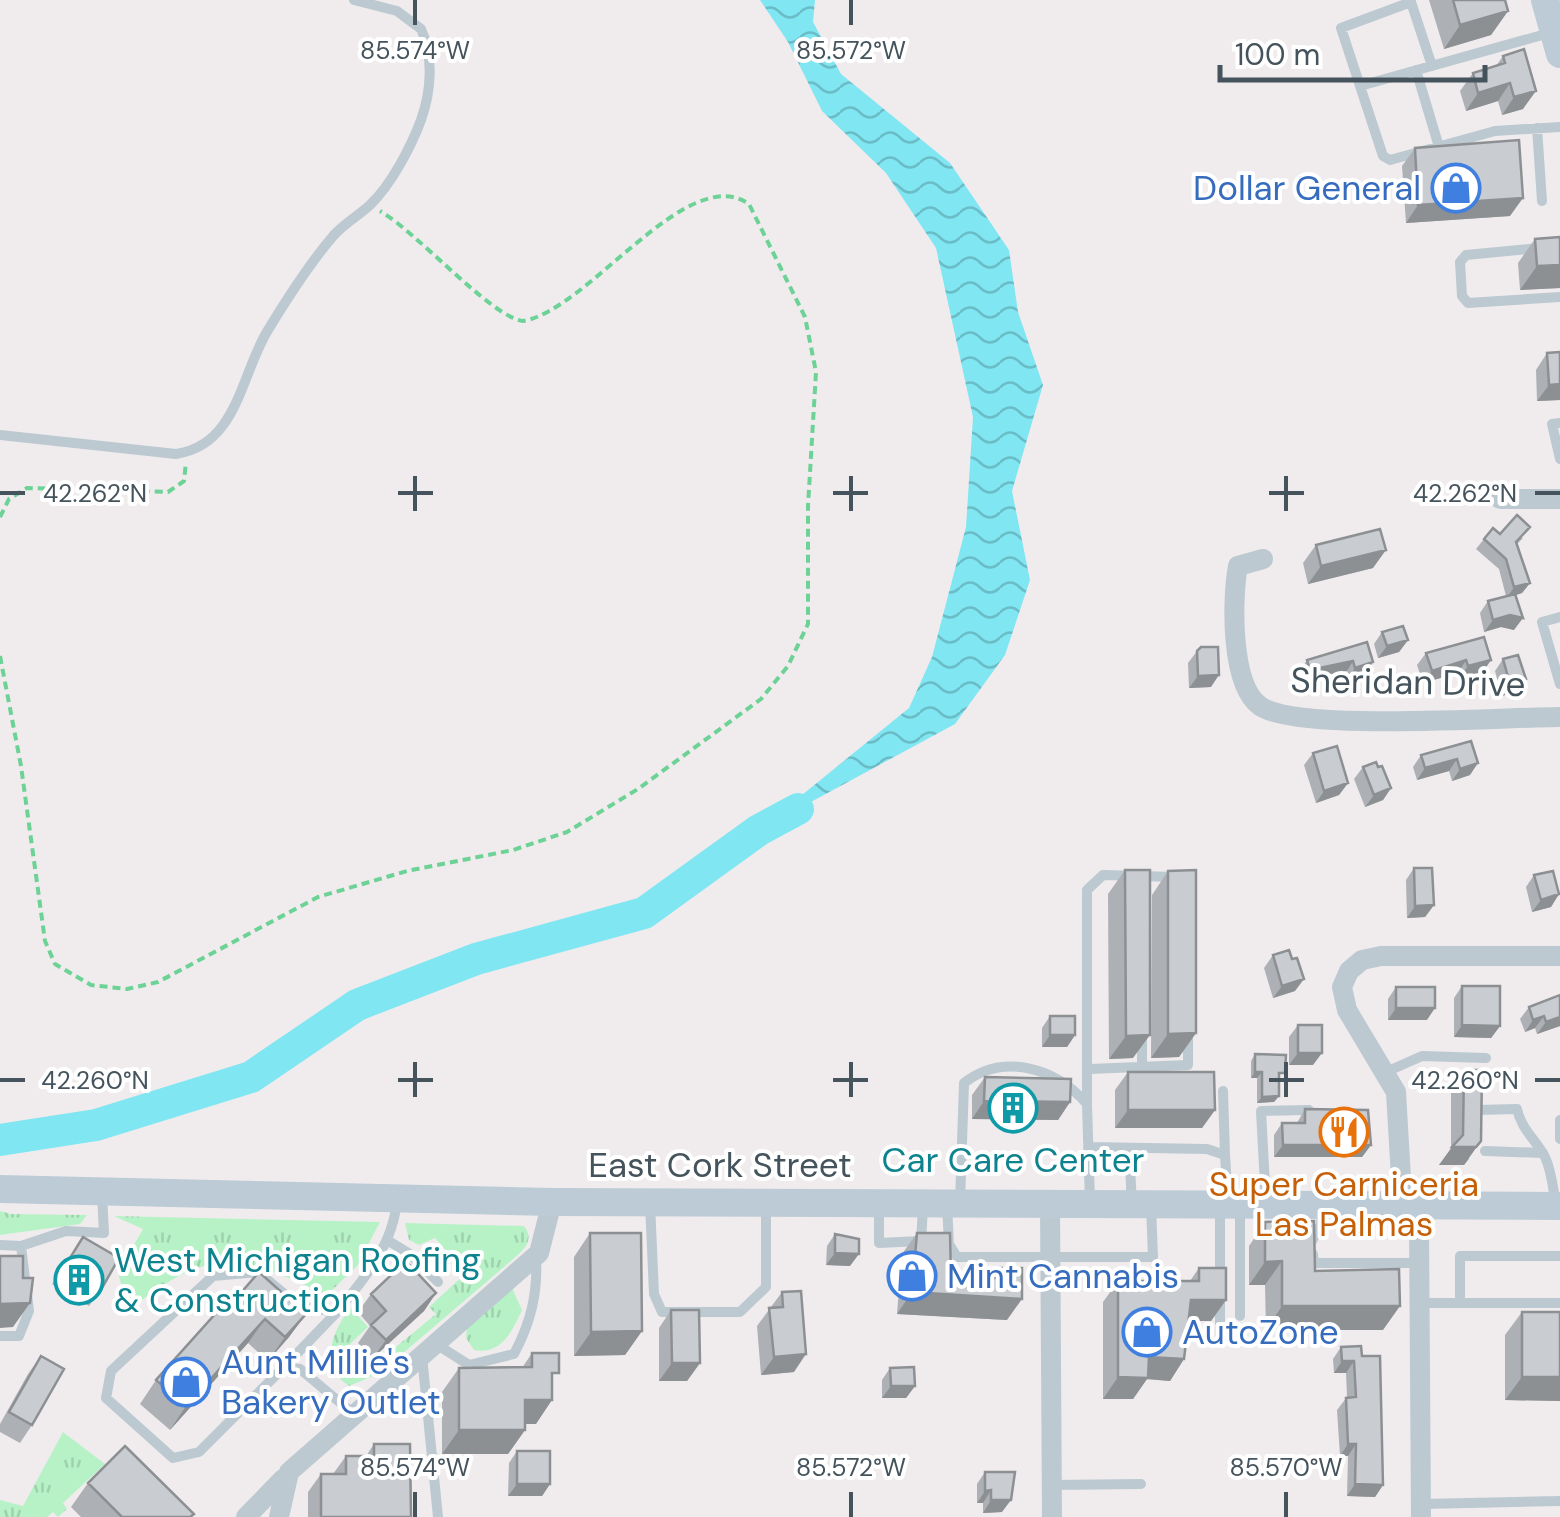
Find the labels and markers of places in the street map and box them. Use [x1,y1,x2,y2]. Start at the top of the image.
shop icon: Dollar General [1430,162,1482,214]
place label: Dollar General [1193,165,1421,211]
building icon: Car Care Center [987,1082,1039,1134]
restaurant icon: Super Carniceria Las Palmas [1318,1106,1370,1158]
place label: Car Care Center [881,1137,1145,1183]
place label: Super Carniceria Las Palmas [1209,1161,1479,1247]
place label: West Michigan Roofing & Construction [114,1237,481,1323]
shop icon: Mint Cannabis [886,1250,938,1302]
place label: Mint Cannabis [947,1253,1179,1299]
building icon: West Michigan Roofing & Construction [53,1254,105,1306]
shop icon: AutoZone [1121,1306,1173,1358]
place label: AutoZone [1182,1309,1339,1355]
place label: Aunt Millie's Bakery Outlet [221,1339,441,1425]
shop icon: Aunt Millie's Bakery Outlet [160,1356,212,1408]

